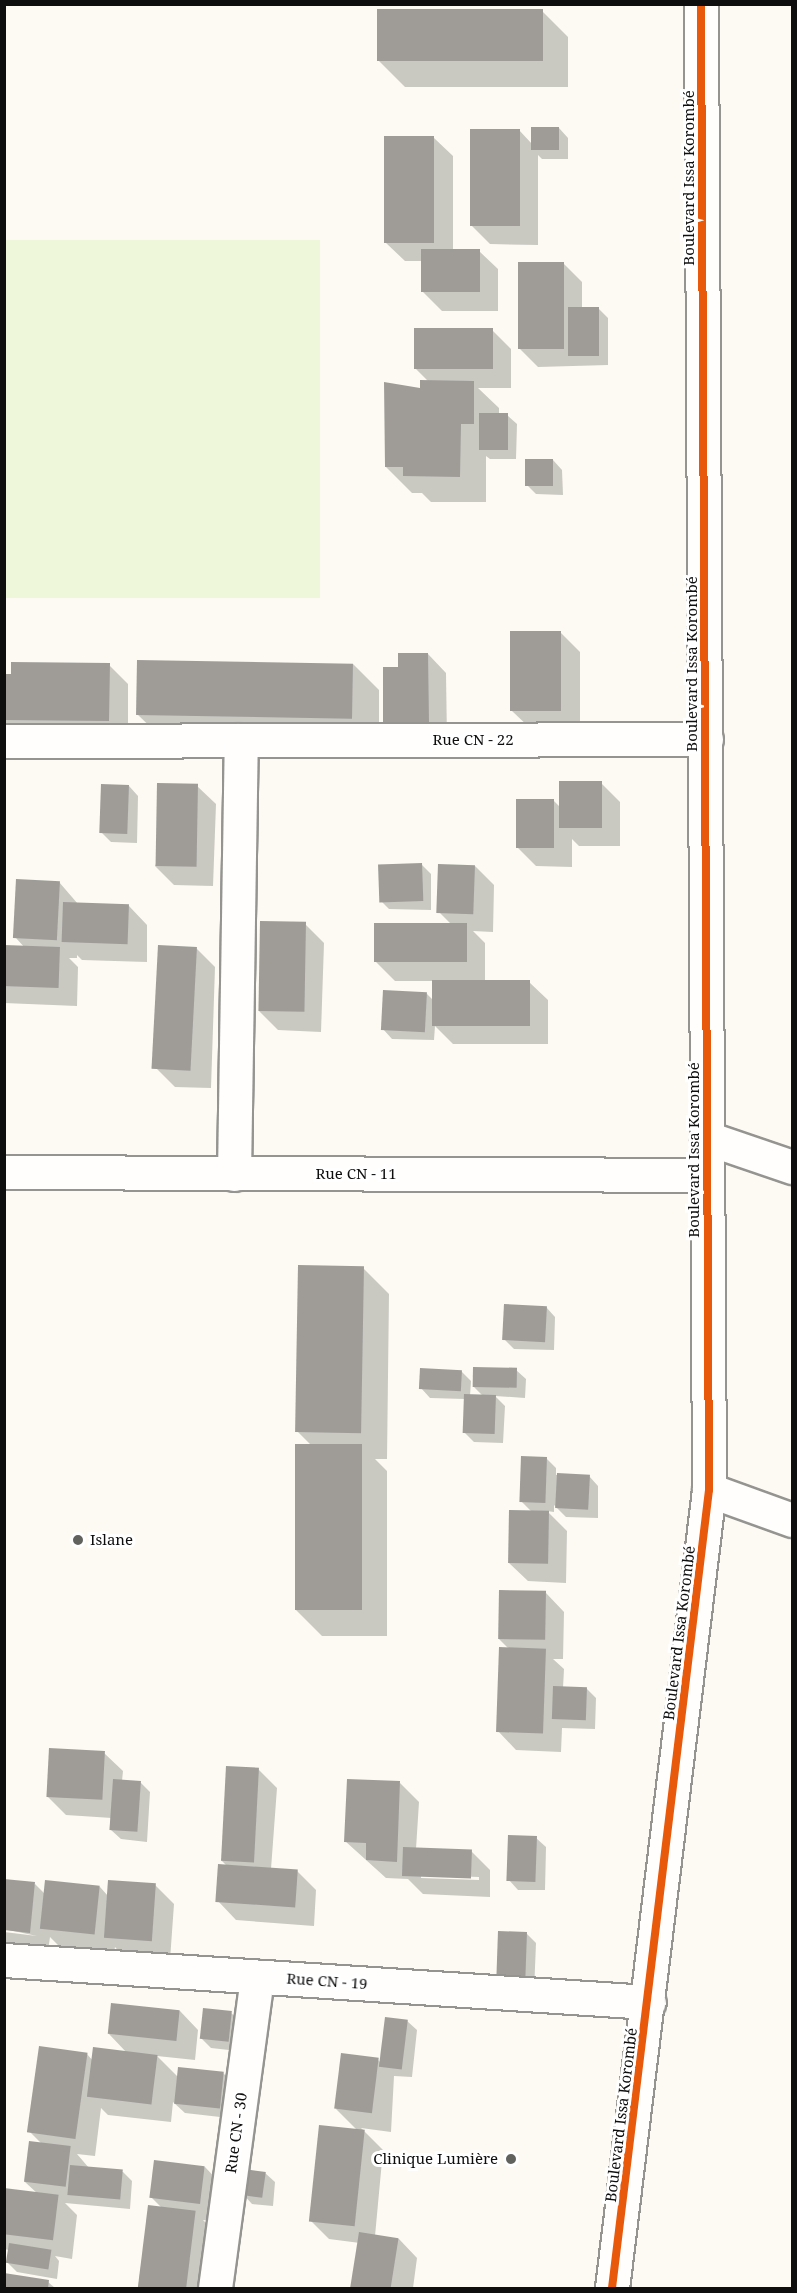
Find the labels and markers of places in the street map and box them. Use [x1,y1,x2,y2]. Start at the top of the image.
place label: Islane [90,1531,133,1549]
marker: Islane [71,1533,85,1547]
place label: Clinique Lumière [373,2150,498,2168]
marker: Clinique Lumière [502,2150,520,2168]

